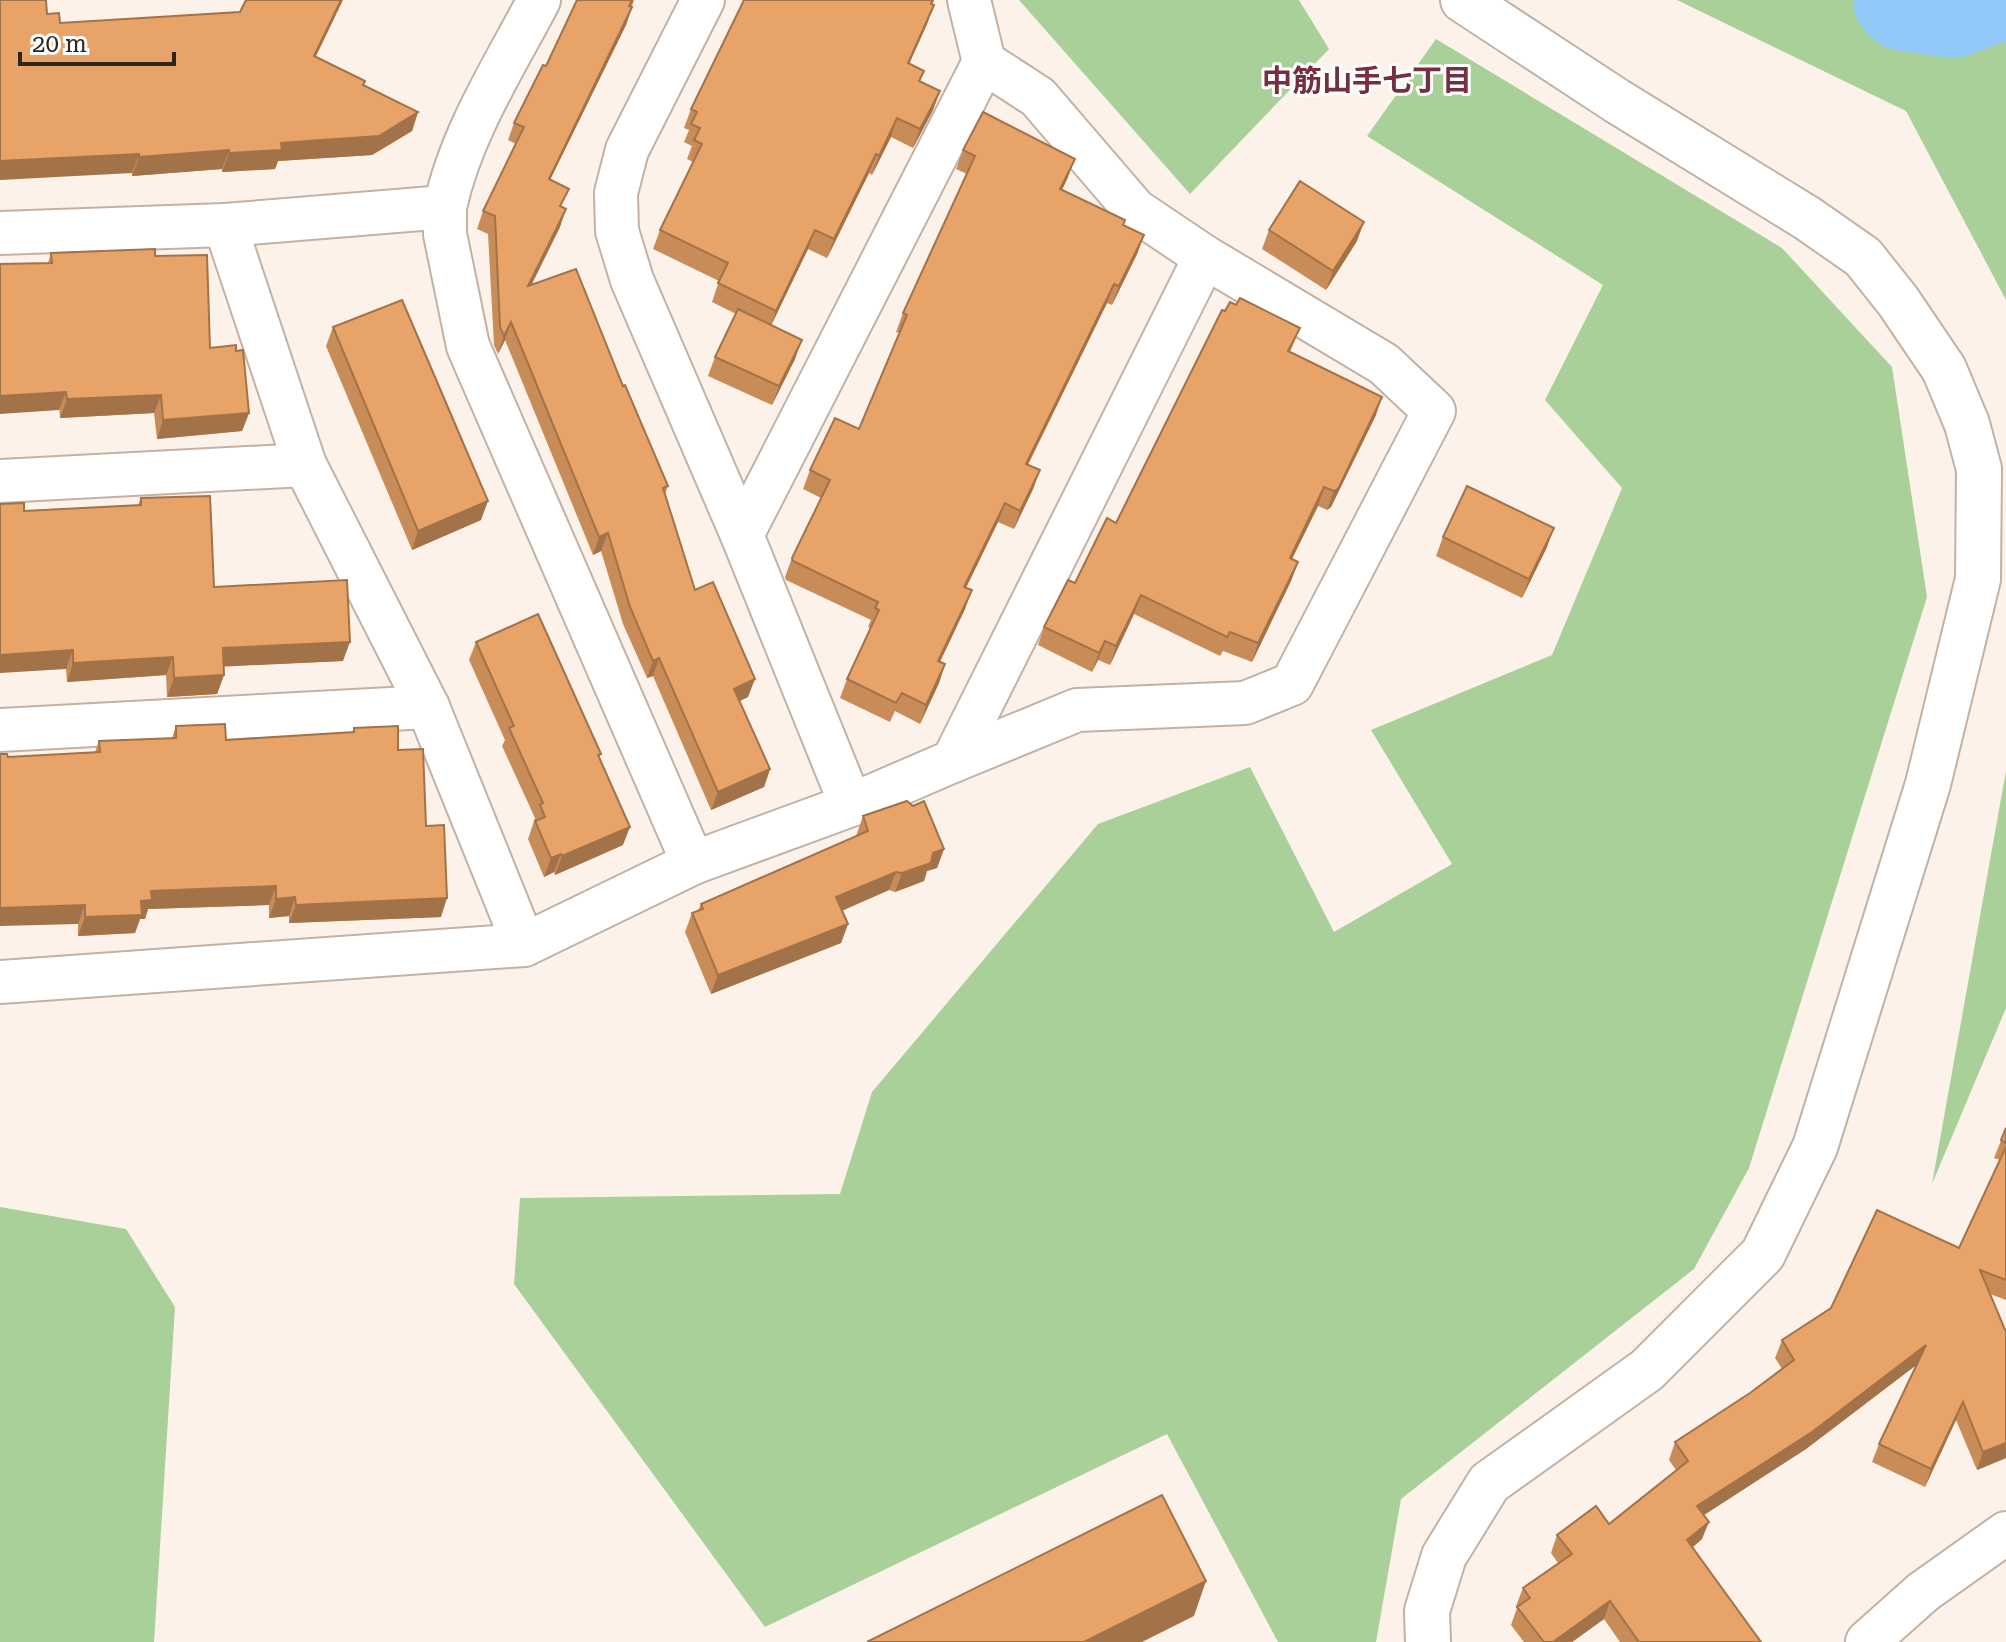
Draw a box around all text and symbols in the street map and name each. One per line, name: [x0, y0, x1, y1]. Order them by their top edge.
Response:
scale bar: [20, 16, 174, 66]
text: 20 m: [32, 30, 87, 58]
district label: 中筋山手七丁目: [1262, 63, 1472, 98]

